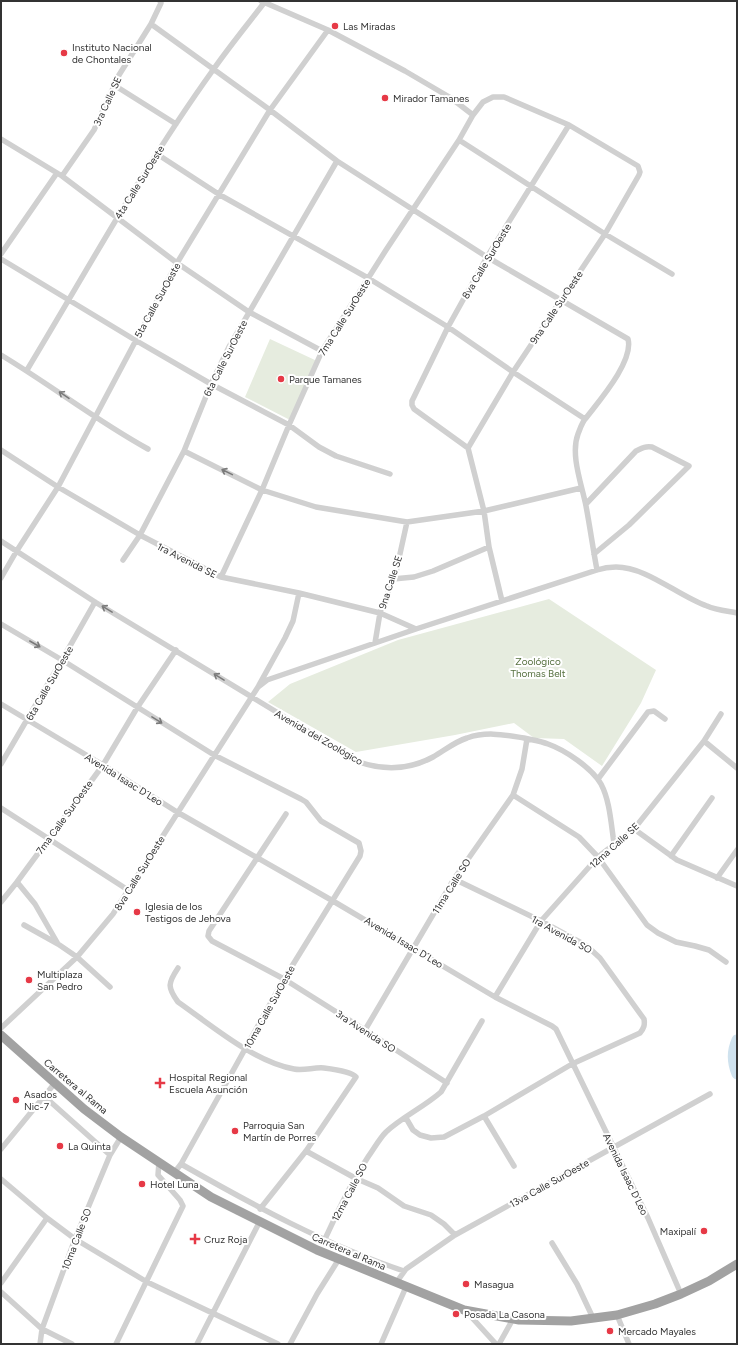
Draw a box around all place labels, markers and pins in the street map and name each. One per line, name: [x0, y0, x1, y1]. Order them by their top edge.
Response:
place label: Las Miradas: [343, 20, 396, 33]
marker: Las Miradas: [330, 21, 340, 31]
place label: Instituto Nacional de Chontales: [72, 41, 152, 66]
marker: Instituto Nacional de Chontales: [59, 48, 69, 58]
place label: Mirador Tamanes: [393, 92, 469, 105]
marker: Mirador Tamanes: [380, 93, 390, 103]
place label: Parque Tamanes: [289, 373, 362, 386]
marker: Parque Tamanes: [276, 374, 286, 384]
place label: Iglesia de los Testigos de Jehova: [145, 900, 231, 925]
marker: Iglesia de los Testigos de Jehova: [132, 907, 142, 917]
place label: Multiplaza San Pedro: [37, 968, 83, 993]
marker: Multiplaza San Pedro: [24, 975, 34, 985]
place label: Hospital Regional Escuela Asunción: [169, 1071, 248, 1096]
marker: Hospital Regional Escuela Asunción: [154, 1077, 166, 1089]
place label: Asados Nic-7: [24, 1088, 57, 1113]
marker: Asados Nic-7: [11, 1095, 21, 1105]
place label: Parroquia San Martín de Porres: [243, 1119, 317, 1144]
marker: Parroquia San Martín de Porres: [230, 1126, 240, 1136]
place label: La Quinta: [68, 1140, 111, 1153]
marker: La Quinta: [55, 1141, 65, 1151]
place label: Hotel Luna: [150, 1178, 199, 1191]
marker: Hotel Luna: [137, 1179, 147, 1189]
place label: Maxipalí: [660, 1225, 697, 1238]
marker: Maxipalí: [699, 1226, 709, 1236]
marker: Cruz Roja: [189, 1233, 201, 1245]
place label: Cruz Roja: [204, 1233, 247, 1246]
place label: Masagua: [474, 1278, 514, 1291]
marker: Masagua: [461, 1279, 471, 1289]
place label: Posada La Casona: [464, 1308, 545, 1321]
marker: Posada La Casona: [451, 1309, 461, 1319]
place label: Mercado Mayales: [618, 1325, 696, 1338]
marker: Mercado Mayales: [605, 1326, 615, 1336]

